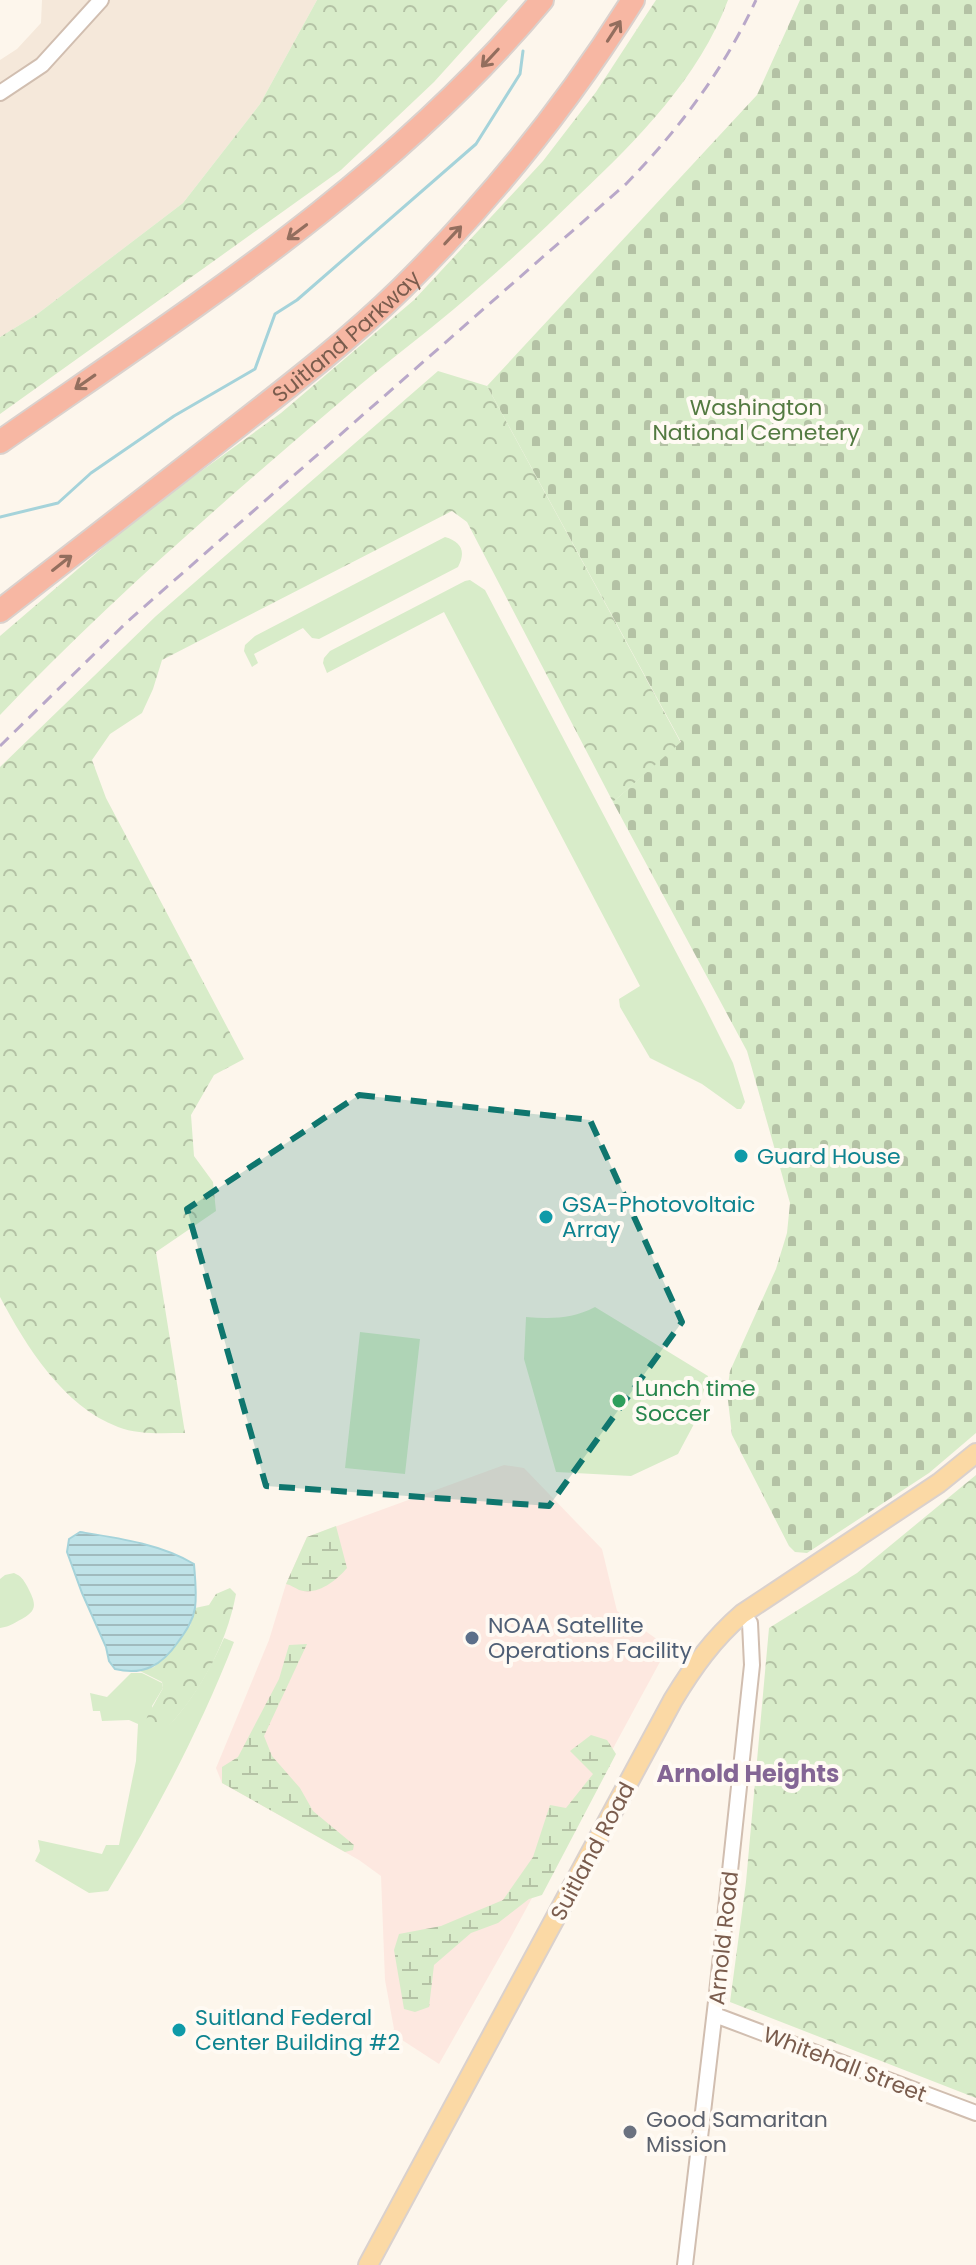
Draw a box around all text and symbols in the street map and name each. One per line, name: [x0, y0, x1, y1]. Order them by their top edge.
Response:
one-way arrow: [605, 20, 622, 42]
one-way arrow: [482, 48, 500, 68]
one-way arrow: [287, 223, 308, 240]
one-way arrow: [444, 225, 462, 245]
street label: Suitland Parkway: [265, 263, 428, 410]
one-way arrow: [75, 374, 97, 390]
park label: Washington National Cemetery: [652, 392, 860, 448]
one-way arrow: [50, 555, 72, 572]
place label: Guard House: [757, 1141, 901, 1172]
marker: Guard House: [732, 1147, 750, 1165]
place label: GSA-Photovoltaic Array: [562, 1189, 755, 1245]
marker: GSA-Photovoltaic Array: [537, 1208, 555, 1226]
place label: Lunch time Soccer: [635, 1373, 756, 1429]
marker: Lunch time Soccer: [610, 1392, 628, 1410]
place label: NOAA Satellite Operations Facility: [488, 1610, 692, 1666]
marker: NOAA Satellite Operations Facility: [463, 1629, 481, 1647]
district label: Arnold Heights: [657, 1757, 839, 1790]
street label: Suitland Road: [543, 1777, 642, 1926]
street label: Arnold Road: [701, 1870, 746, 2007]
place label: Suitland Federal Center Building #2: [195, 2002, 400, 2058]
street label: Whitehall Street: [759, 2019, 931, 2110]
marker: Suitland Federal Center Building #2: [170, 2021, 188, 2039]
place label: Good Samaritan Mission: [646, 2104, 828, 2160]
marker: Good Samaritan Mission: [621, 2123, 639, 2141]

